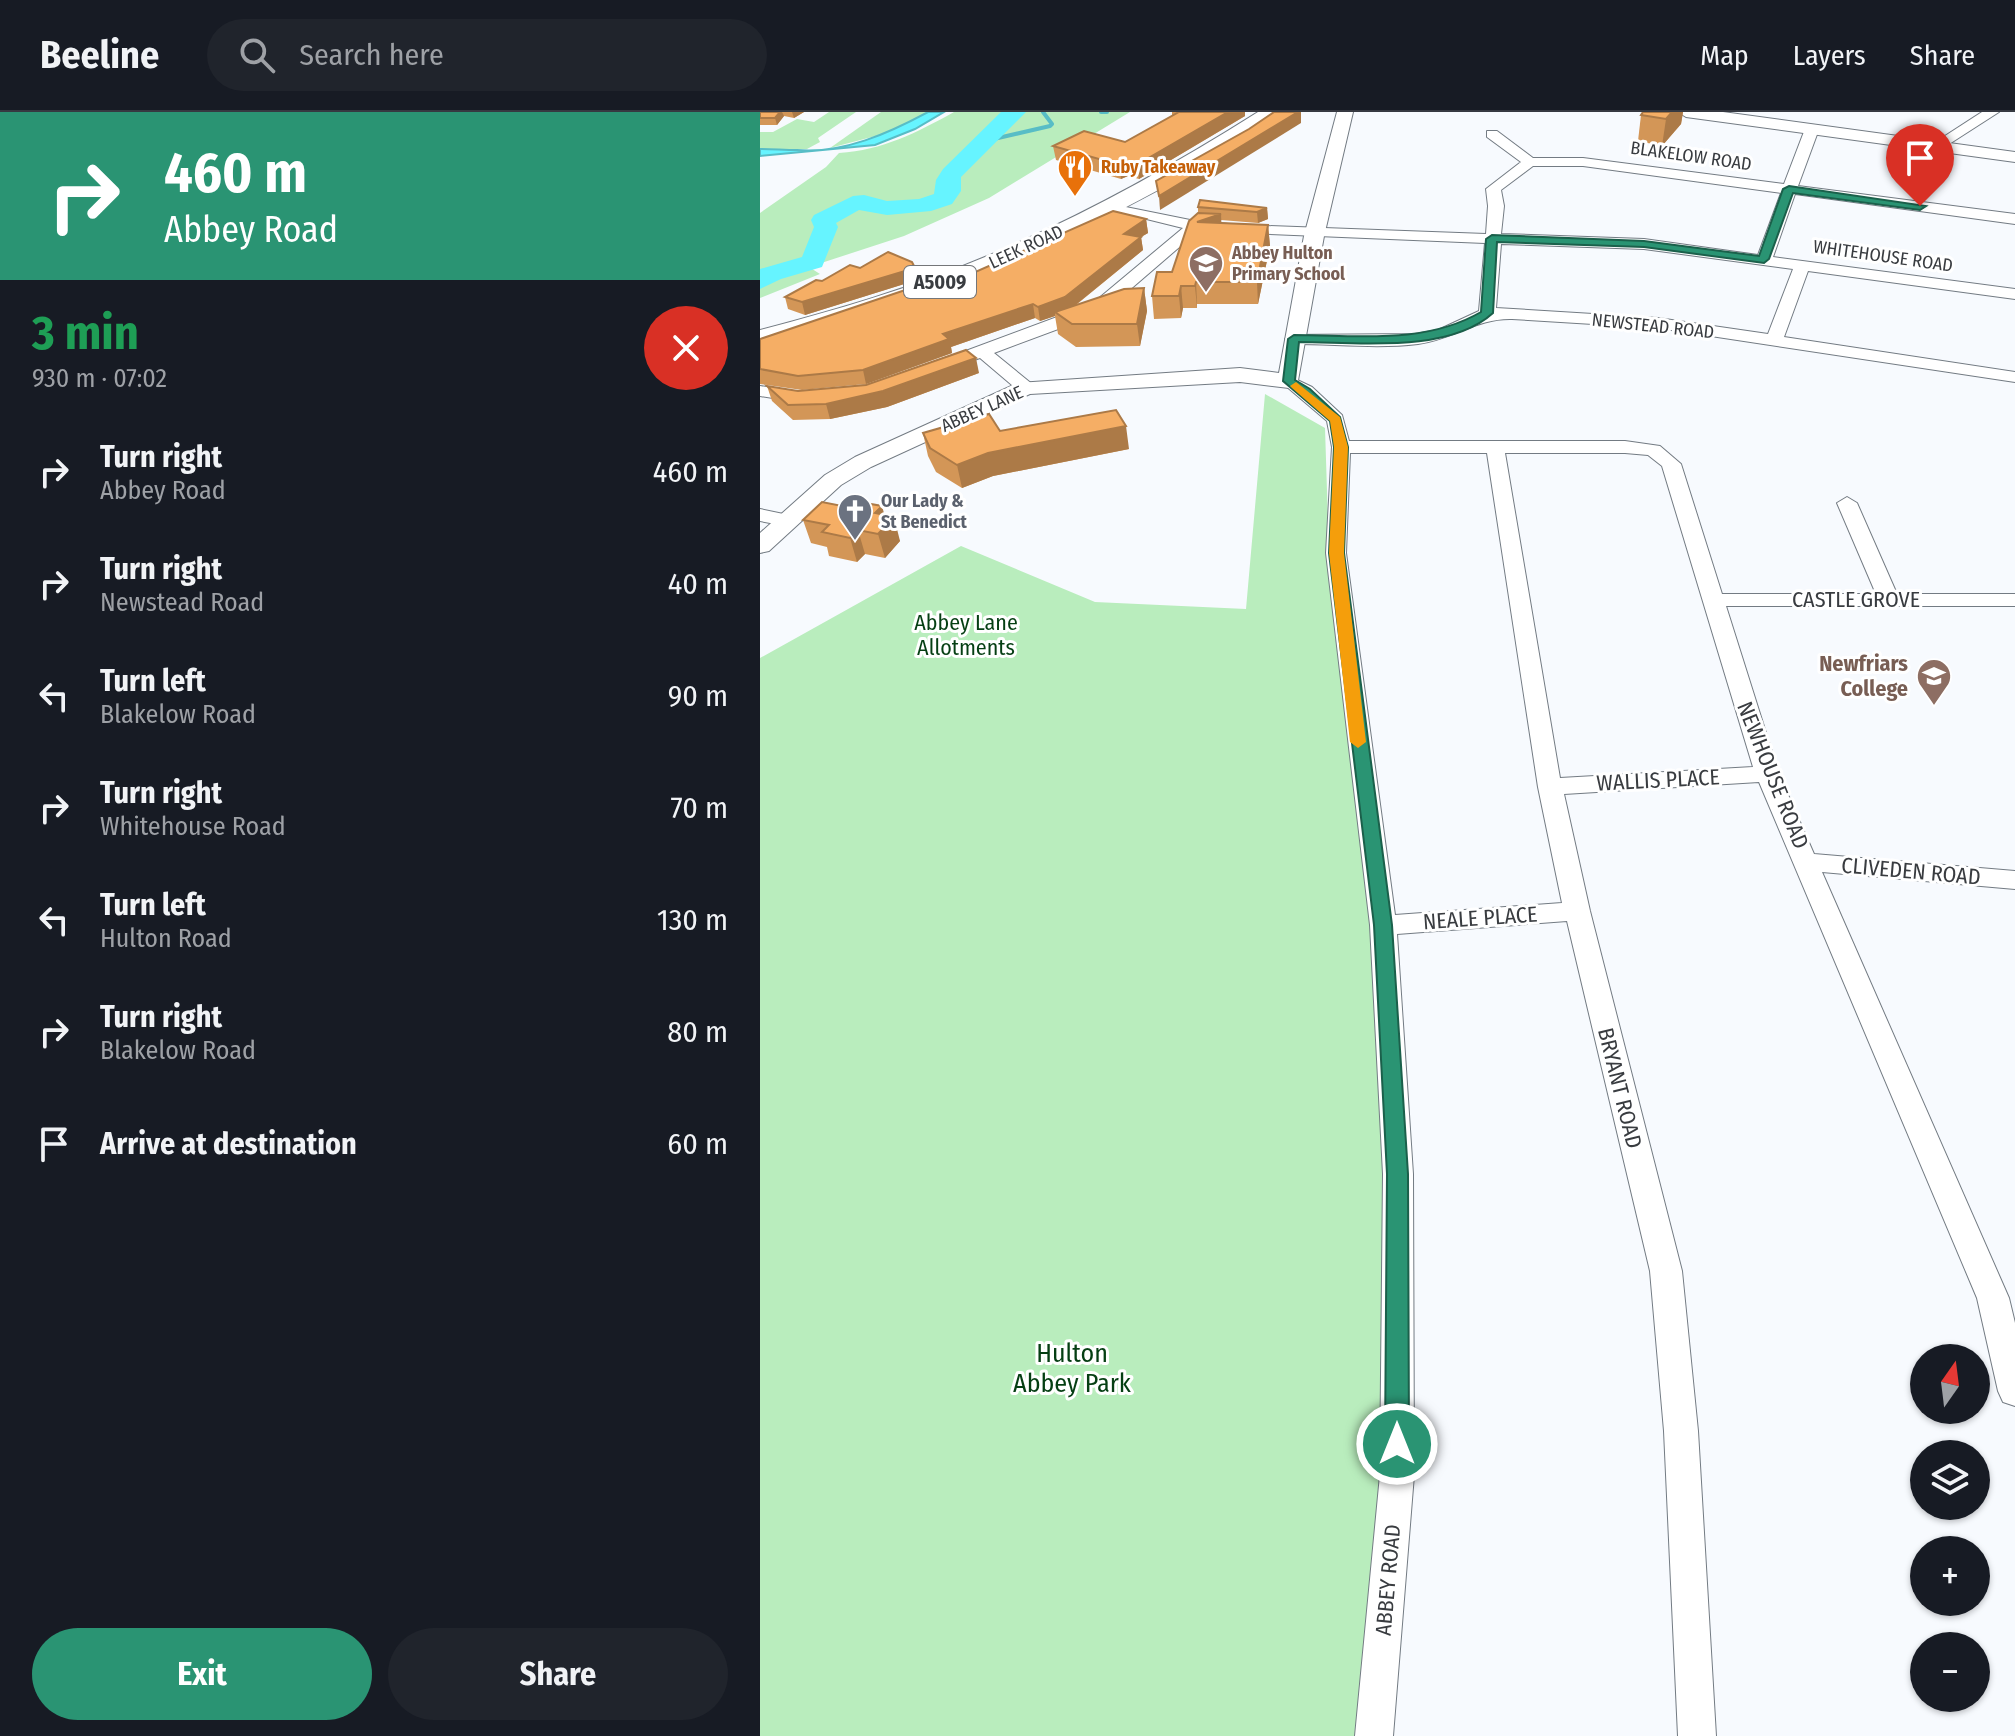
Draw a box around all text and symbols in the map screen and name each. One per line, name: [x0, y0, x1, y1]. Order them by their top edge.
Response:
search box: [207, 19, 767, 91]
text: Beeline: [40, 32, 159, 78]
icon: search: [235, 33, 279, 77]
text: Search here: [299, 37, 444, 73]
text: Map: [1700, 39, 1749, 72]
text: Layers: [1793, 39, 1866, 72]
text: Share: [1910, 39, 1975, 72]
pin: [1886, 124, 1954, 206]
icon: arrive: [1898, 136, 1942, 180]
street label: BLAKELOW ROAD: [1629, 137, 1753, 175]
text: 460 m: [164, 140, 307, 207]
icon: right: [32, 144, 136, 248]
restaurant icon: Ruby Takeaway: [1056, 148, 1094, 198]
place label: Ruby Takeaway: [1101, 156, 1216, 178]
text: Abbey Road: [164, 208, 338, 252]
street label: LEEK ROAD: [985, 220, 1067, 274]
street label: WHITEHOUSE ROAD: [1812, 235, 1954, 277]
place label: Abbey Hulton Primary School: [1231, 242, 1345, 285]
school or university icon: Abbey Hulton Primary School: [1187, 244, 1225, 294]
road number: A5009: [904, 266, 976, 298]
text: 3 min: [32, 304, 139, 362]
button: close: [644, 306, 728, 390]
street label: NEWSTEAD ROAD: [1591, 309, 1715, 343]
text: 930 m · 07:02: [32, 363, 167, 394]
street label: ABBEY LANE: [938, 381, 1026, 437]
text: Turn right: [100, 439, 222, 475]
icon: right: [32, 450, 76, 494]
text: 460 m: [653, 454, 728, 490]
text: Abbey Road: [100, 475, 226, 506]
place label: Our Lady & St Benedict: [881, 490, 967, 533]
church icon: Our Lady & St Benedict: [836, 492, 874, 542]
text: Turn right: [100, 551, 222, 587]
icon: right: [32, 562, 76, 606]
text: 40 m: [668, 566, 728, 602]
street label: CASTLE GROVE: [1792, 586, 1920, 613]
text: Newstead Road: [100, 587, 264, 618]
park label: Abbey Lane Allotments: [914, 609, 1018, 661]
place label: Newfriars College: [1819, 650, 1908, 702]
school or university icon: Newfriars College: [1915, 657, 1953, 707]
text: Turn left: [100, 663, 206, 699]
icon: left: [32, 674, 76, 718]
text: 90 m: [668, 678, 728, 714]
street label: NEWHOUSE ROAD: [1731, 698, 1815, 852]
text: Blakelow Road: [100, 699, 256, 730]
street label: WALLIS PLACE: [1596, 763, 1720, 797]
text: Turn right: [100, 775, 222, 811]
icon: right: [32, 786, 76, 830]
text: 70 m: [670, 790, 728, 826]
text: Whitehouse Road: [100, 811, 286, 842]
street label: CLIVEDEN ROAD: [1840, 851, 1982, 891]
text: Turn left: [100, 887, 206, 923]
icon: left: [32, 898, 76, 942]
street label: NEALE PLACE: [1422, 901, 1538, 935]
text: 130 m: [657, 902, 728, 938]
text: Hulton Road: [100, 923, 232, 954]
text: Turn right: [100, 999, 222, 1035]
icon: right: [32, 1010, 76, 1054]
text: 80 m: [667, 1014, 728, 1050]
street label: BRYANT ROAD: [1592, 1025, 1648, 1151]
text: Blakelow Road: [100, 1035, 256, 1066]
icon: arrive: [32, 1122, 76, 1166]
text: Arrive at destination: [100, 1126, 357, 1162]
text: 60 m: [667, 1126, 728, 1162]
park label: Hulton Abbey Park: [1013, 1338, 1132, 1399]
north arrow: [1910, 1344, 1990, 1424]
map controls: [1910, 1344, 1990, 1712]
position arrow: [1355, 1402, 1439, 1486]
button: layers: [1910, 1440, 1990, 1520]
street label: ABBEY ROAD: [1370, 1523, 1406, 1637]
button: +: [1910, 1536, 1990, 1616]
button: Exit: [32, 1628, 372, 1720]
button: Share: [388, 1628, 728, 1720]
button: −: [1910, 1632, 1990, 1712]

